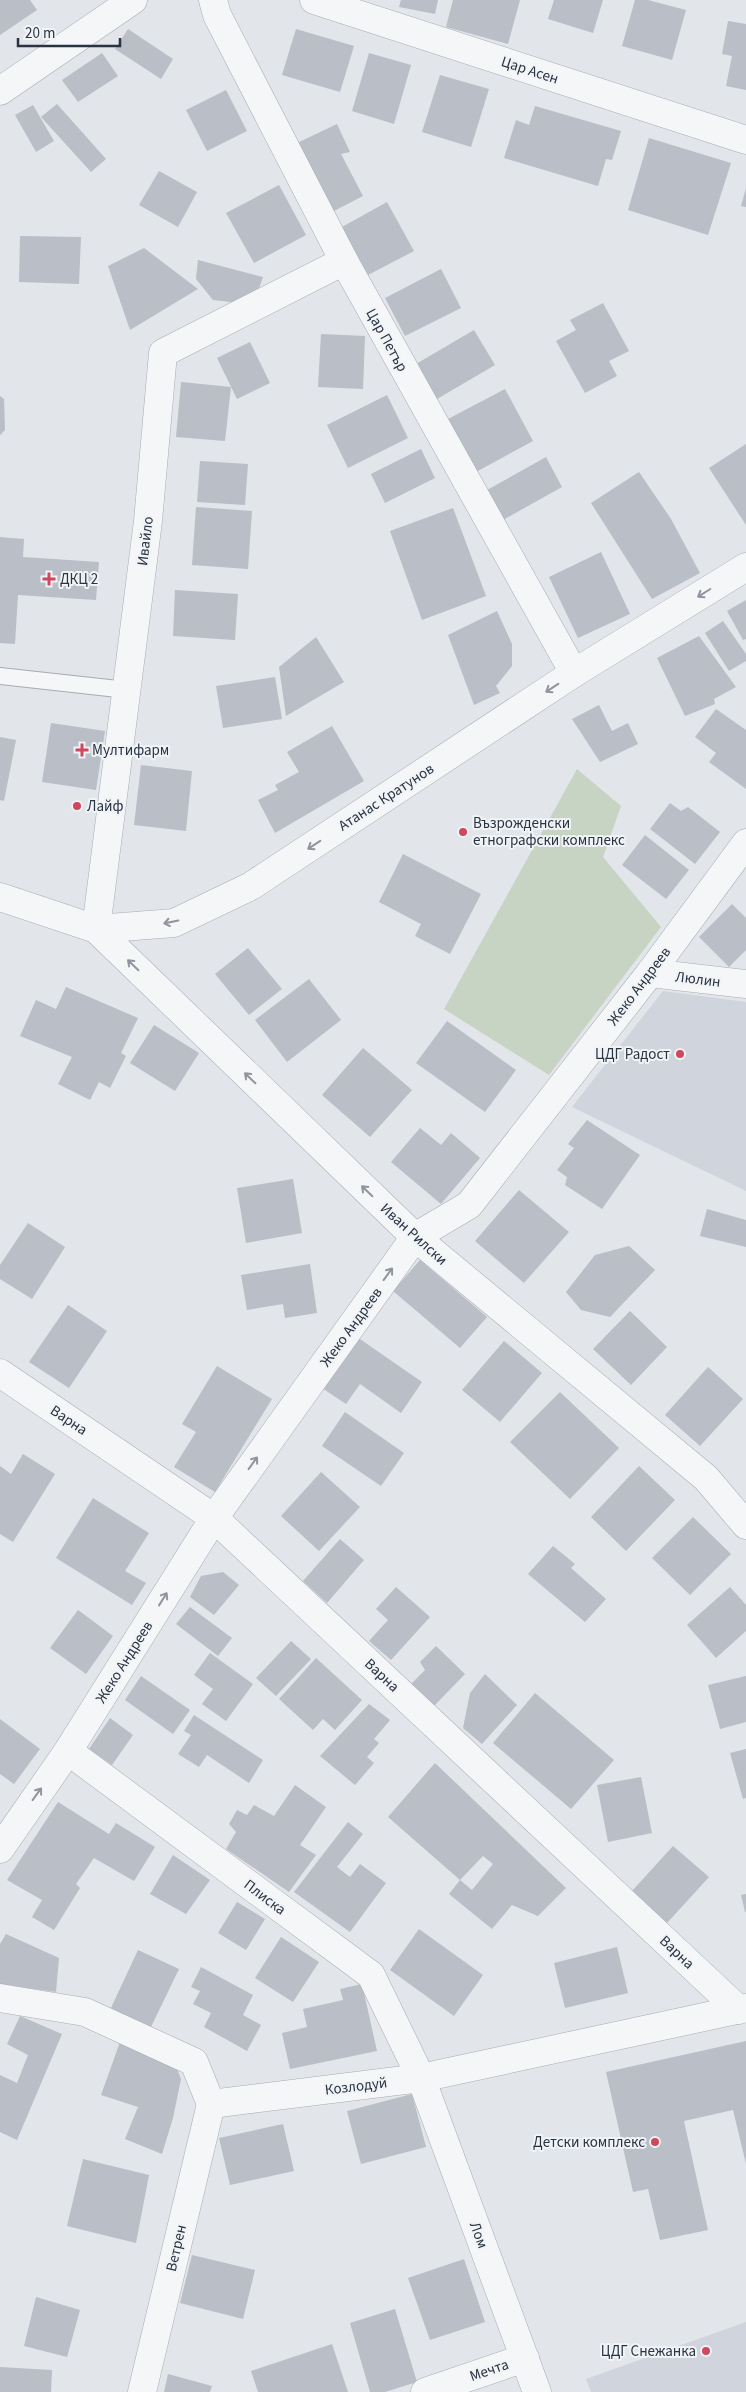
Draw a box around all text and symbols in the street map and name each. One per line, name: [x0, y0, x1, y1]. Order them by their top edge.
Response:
scale bar: [18, 15, 120, 47]
text: 20 m: [25, 23, 55, 44]
street label: Цар Асен: [498, 51, 561, 90]
street label: Цар Петър: [361, 305, 413, 376]
street label: Ивайло: [132, 515, 159, 567]
place label: ДКЦ 2: [60, 569, 98, 590]
marker: ДКЦ 2: [42, 572, 56, 586]
one-way arrow: [698, 588, 712, 598]
one-way arrow: [545, 683, 559, 693]
place label: Мултифарм: [92, 740, 169, 761]
marker: Мултифарм: [76, 744, 88, 756]
street label: Атанас Кратунов: [334, 758, 439, 836]
place label: Лайф: [87, 796, 124, 817]
marker: Лайф: [71, 800, 83, 812]
place label: Възрожденски етнографски комплекс: [473, 813, 625, 851]
marker: Възрожденски етнографски комплекс: [457, 826, 469, 838]
one-way arrow: [307, 840, 321, 850]
one-way arrow: [164, 917, 180, 927]
street label: Жеко Андреев: [603, 942, 676, 1030]
one-way arrow: [127, 959, 140, 971]
street label: Люлин: [674, 966, 722, 993]
place label: ЦДГ Радост: [595, 1044, 670, 1065]
marker: ЦДГ Радост: [674, 1048, 686, 1060]
one-way arrow: [244, 1072, 257, 1084]
one-way arrow: [361, 1185, 373, 1197]
street label: Иван Рилски: [375, 1198, 452, 1270]
one-way arrow: [383, 1267, 393, 1281]
street label: Жеко Андреев: [315, 1283, 388, 1371]
street label: Варна: [46, 1400, 91, 1440]
one-way arrow: [248, 1457, 258, 1471]
one-way arrow: [159, 1592, 169, 1606]
street label: Жеко Андреев: [91, 1617, 158, 1708]
street label: Варна: [360, 1654, 404, 1697]
one-way arrow: [32, 1787, 42, 1801]
street label: Плиска: [239, 1875, 290, 1920]
street label: Варна: [655, 1931, 699, 1974]
street label: Козлодуй: [324, 2072, 389, 2101]
place label: Детски комплекс: [533, 2132, 645, 2153]
marker: Детски комплекс: [649, 2136, 661, 2148]
street label: Лом: [464, 2219, 493, 2251]
street label: Ветрен: [161, 2223, 192, 2273]
place label: ЦДГ Снежанка: [601, 2341, 696, 2362]
marker: ЦДГ Снежанка: [700, 2345, 712, 2357]
street label: Мечта: [467, 2354, 512, 2387]

